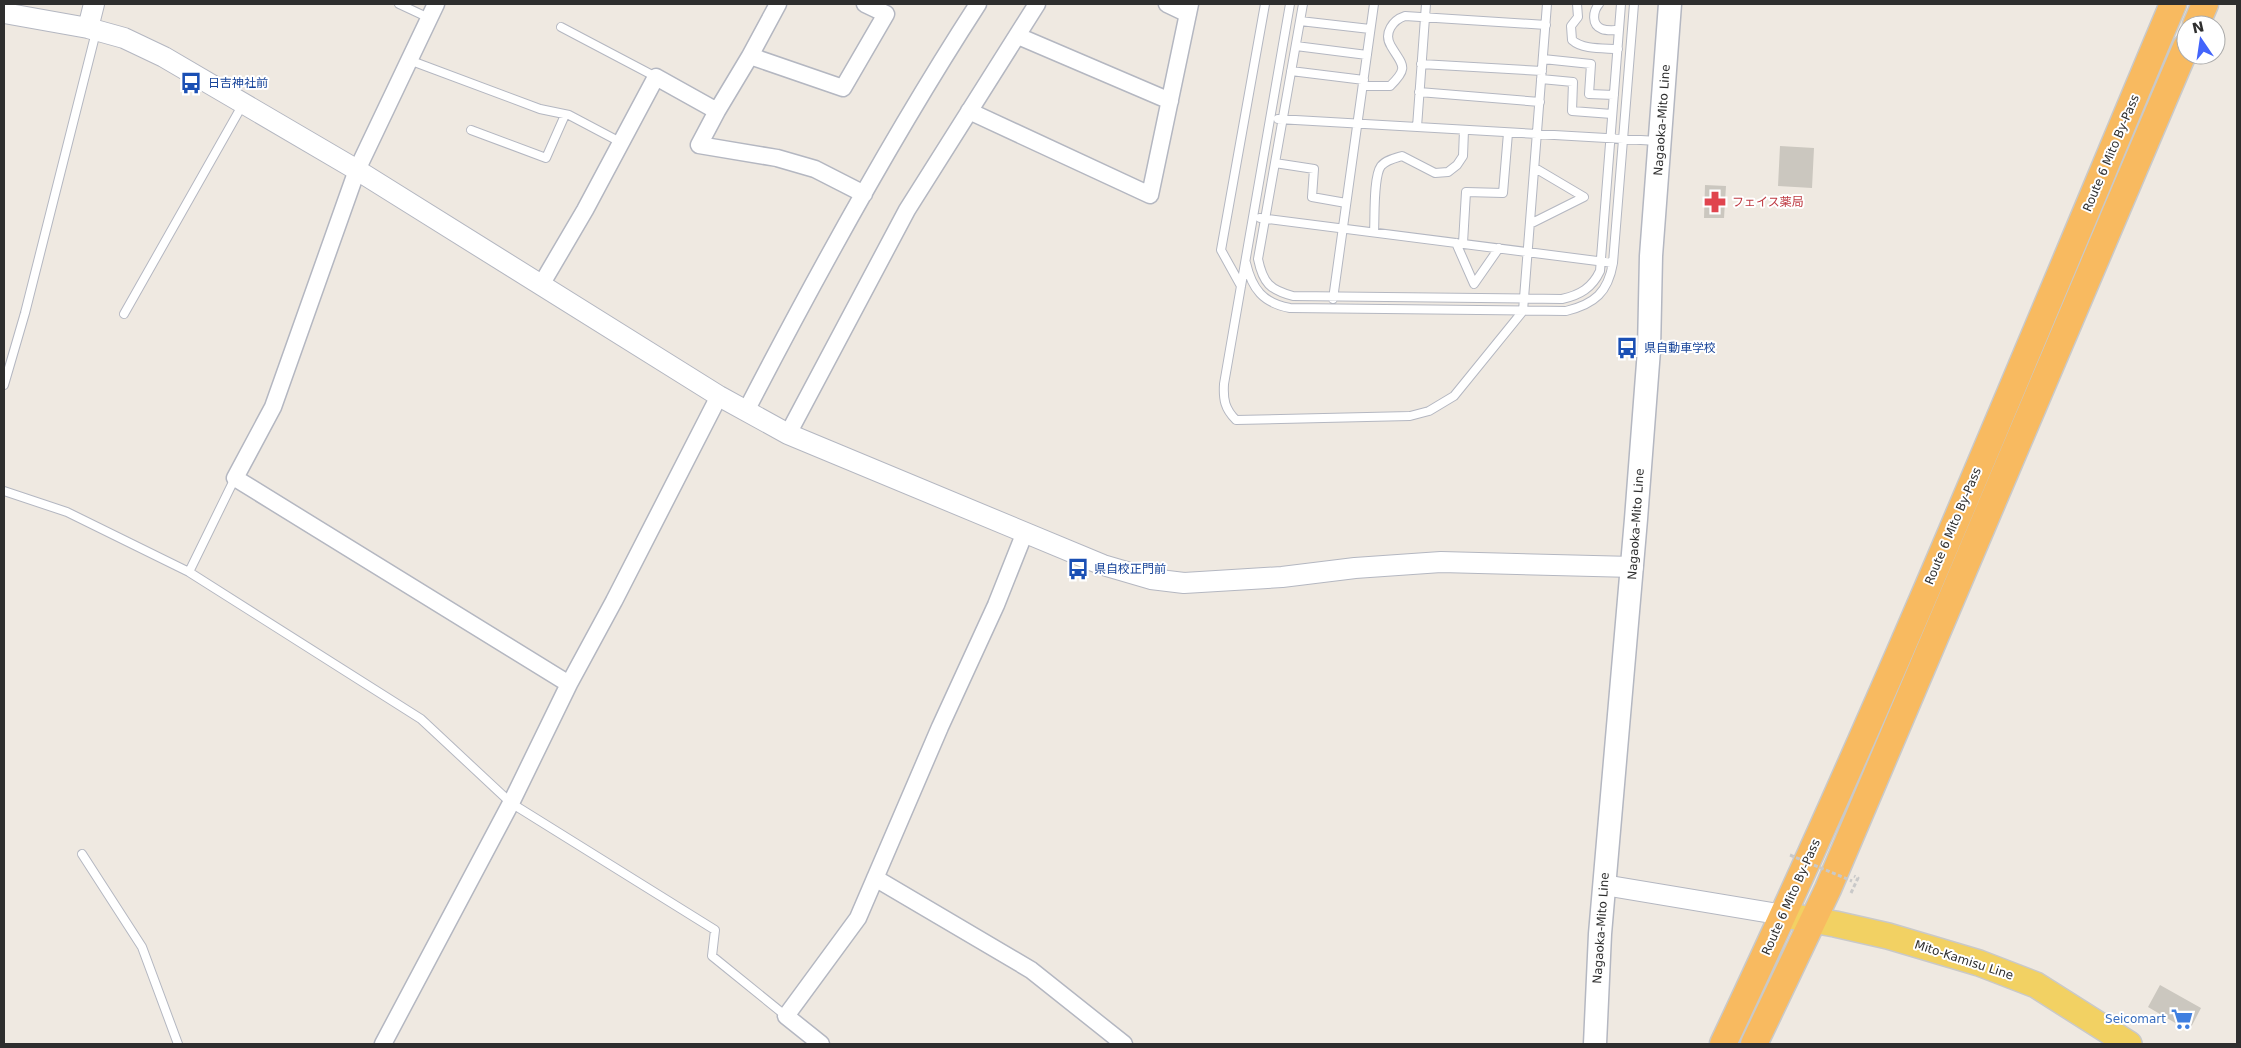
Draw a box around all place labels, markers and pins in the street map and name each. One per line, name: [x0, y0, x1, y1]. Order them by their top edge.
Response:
bus stop icon: 日吉神社前: [178, 70, 204, 96]
place label: 日吉神社前: [208, 76, 268, 90]
pharmacy icon: フェイス薬局: [1702, 189, 1728, 215]
place label: フェイス薬局: [1732, 195, 1804, 209]
bus stop icon: 県自動車学校: [1614, 335, 1640, 361]
place label: 県自動車学校: [1644, 341, 1716, 355]
bus stop icon: 県自校正門前: [1065, 556, 1091, 582]
place label: 県自校正門前: [1094, 562, 1166, 576]
supermarket icon: Seicomart: [2169, 1006, 2195, 1032]
place label: Seicomart: [2105, 1012, 2166, 1026]

